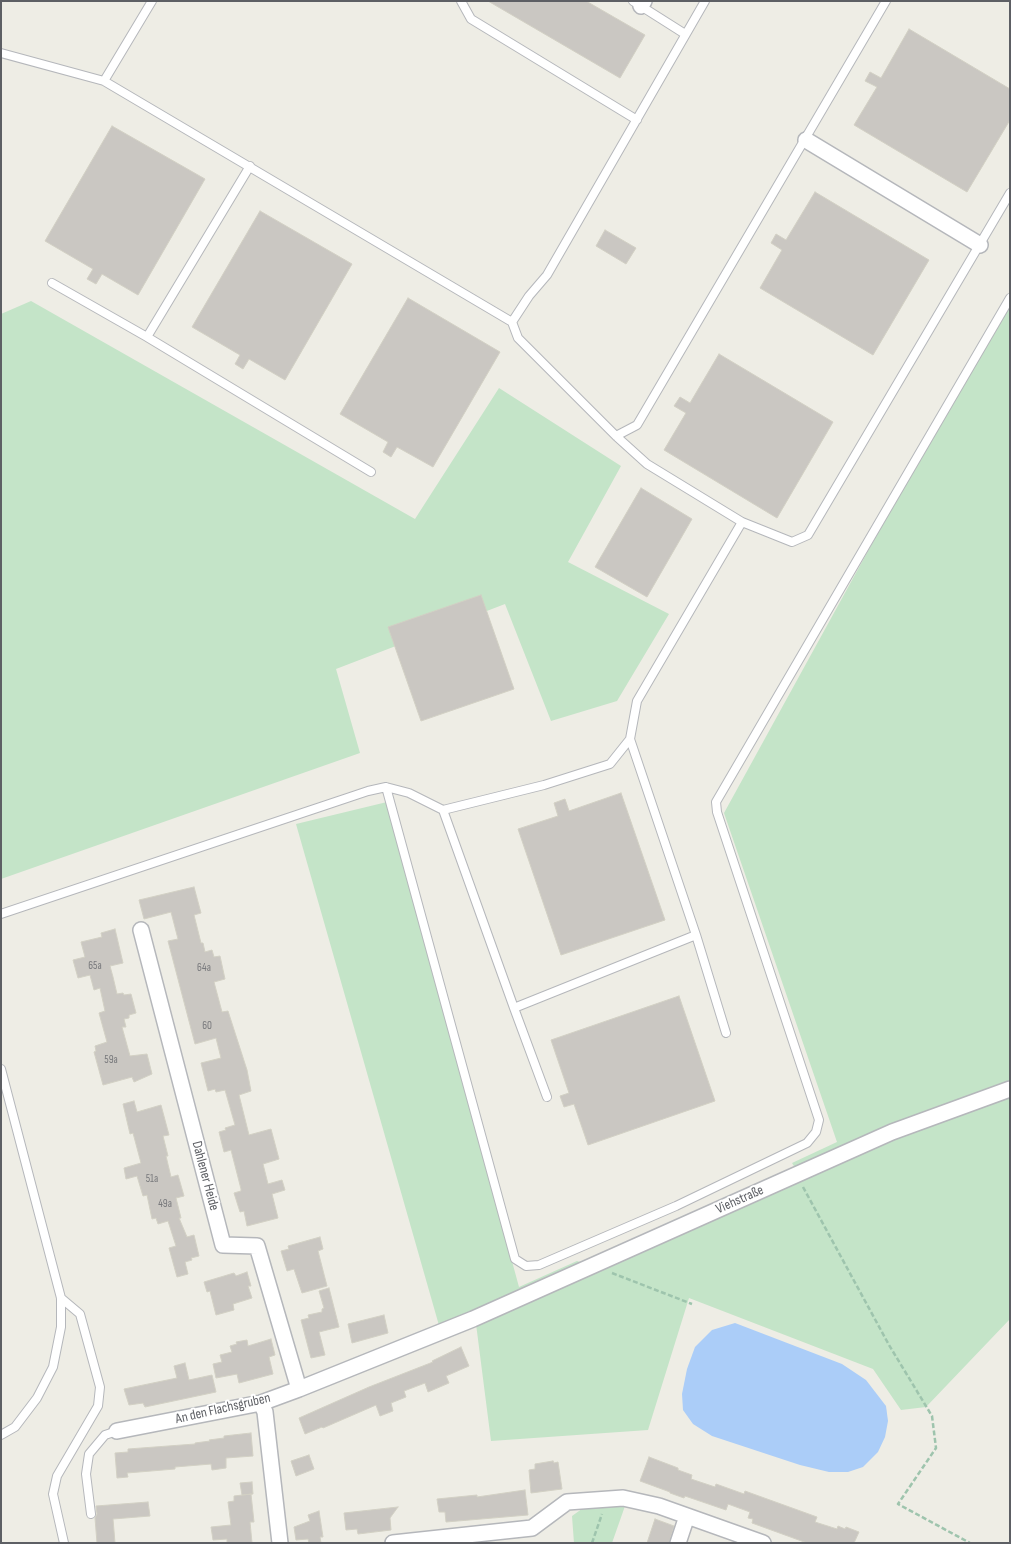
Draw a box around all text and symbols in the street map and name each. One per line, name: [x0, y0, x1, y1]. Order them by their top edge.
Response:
house number: 65a: [88, 959, 102, 973]
house number: 64a: [197, 961, 211, 975]
house number: 60: [202, 1019, 212, 1033]
house number: 59a: [104, 1053, 118, 1067]
street label: Dahlener Heide: [188, 1139, 222, 1213]
house number: 51a: [146, 1172, 158, 1186]
street label: Viehstraße: [714, 1182, 766, 1218]
house number: 49a: [158, 1197, 172, 1211]
street label: An den Flachsgruben: [174, 1390, 272, 1428]

